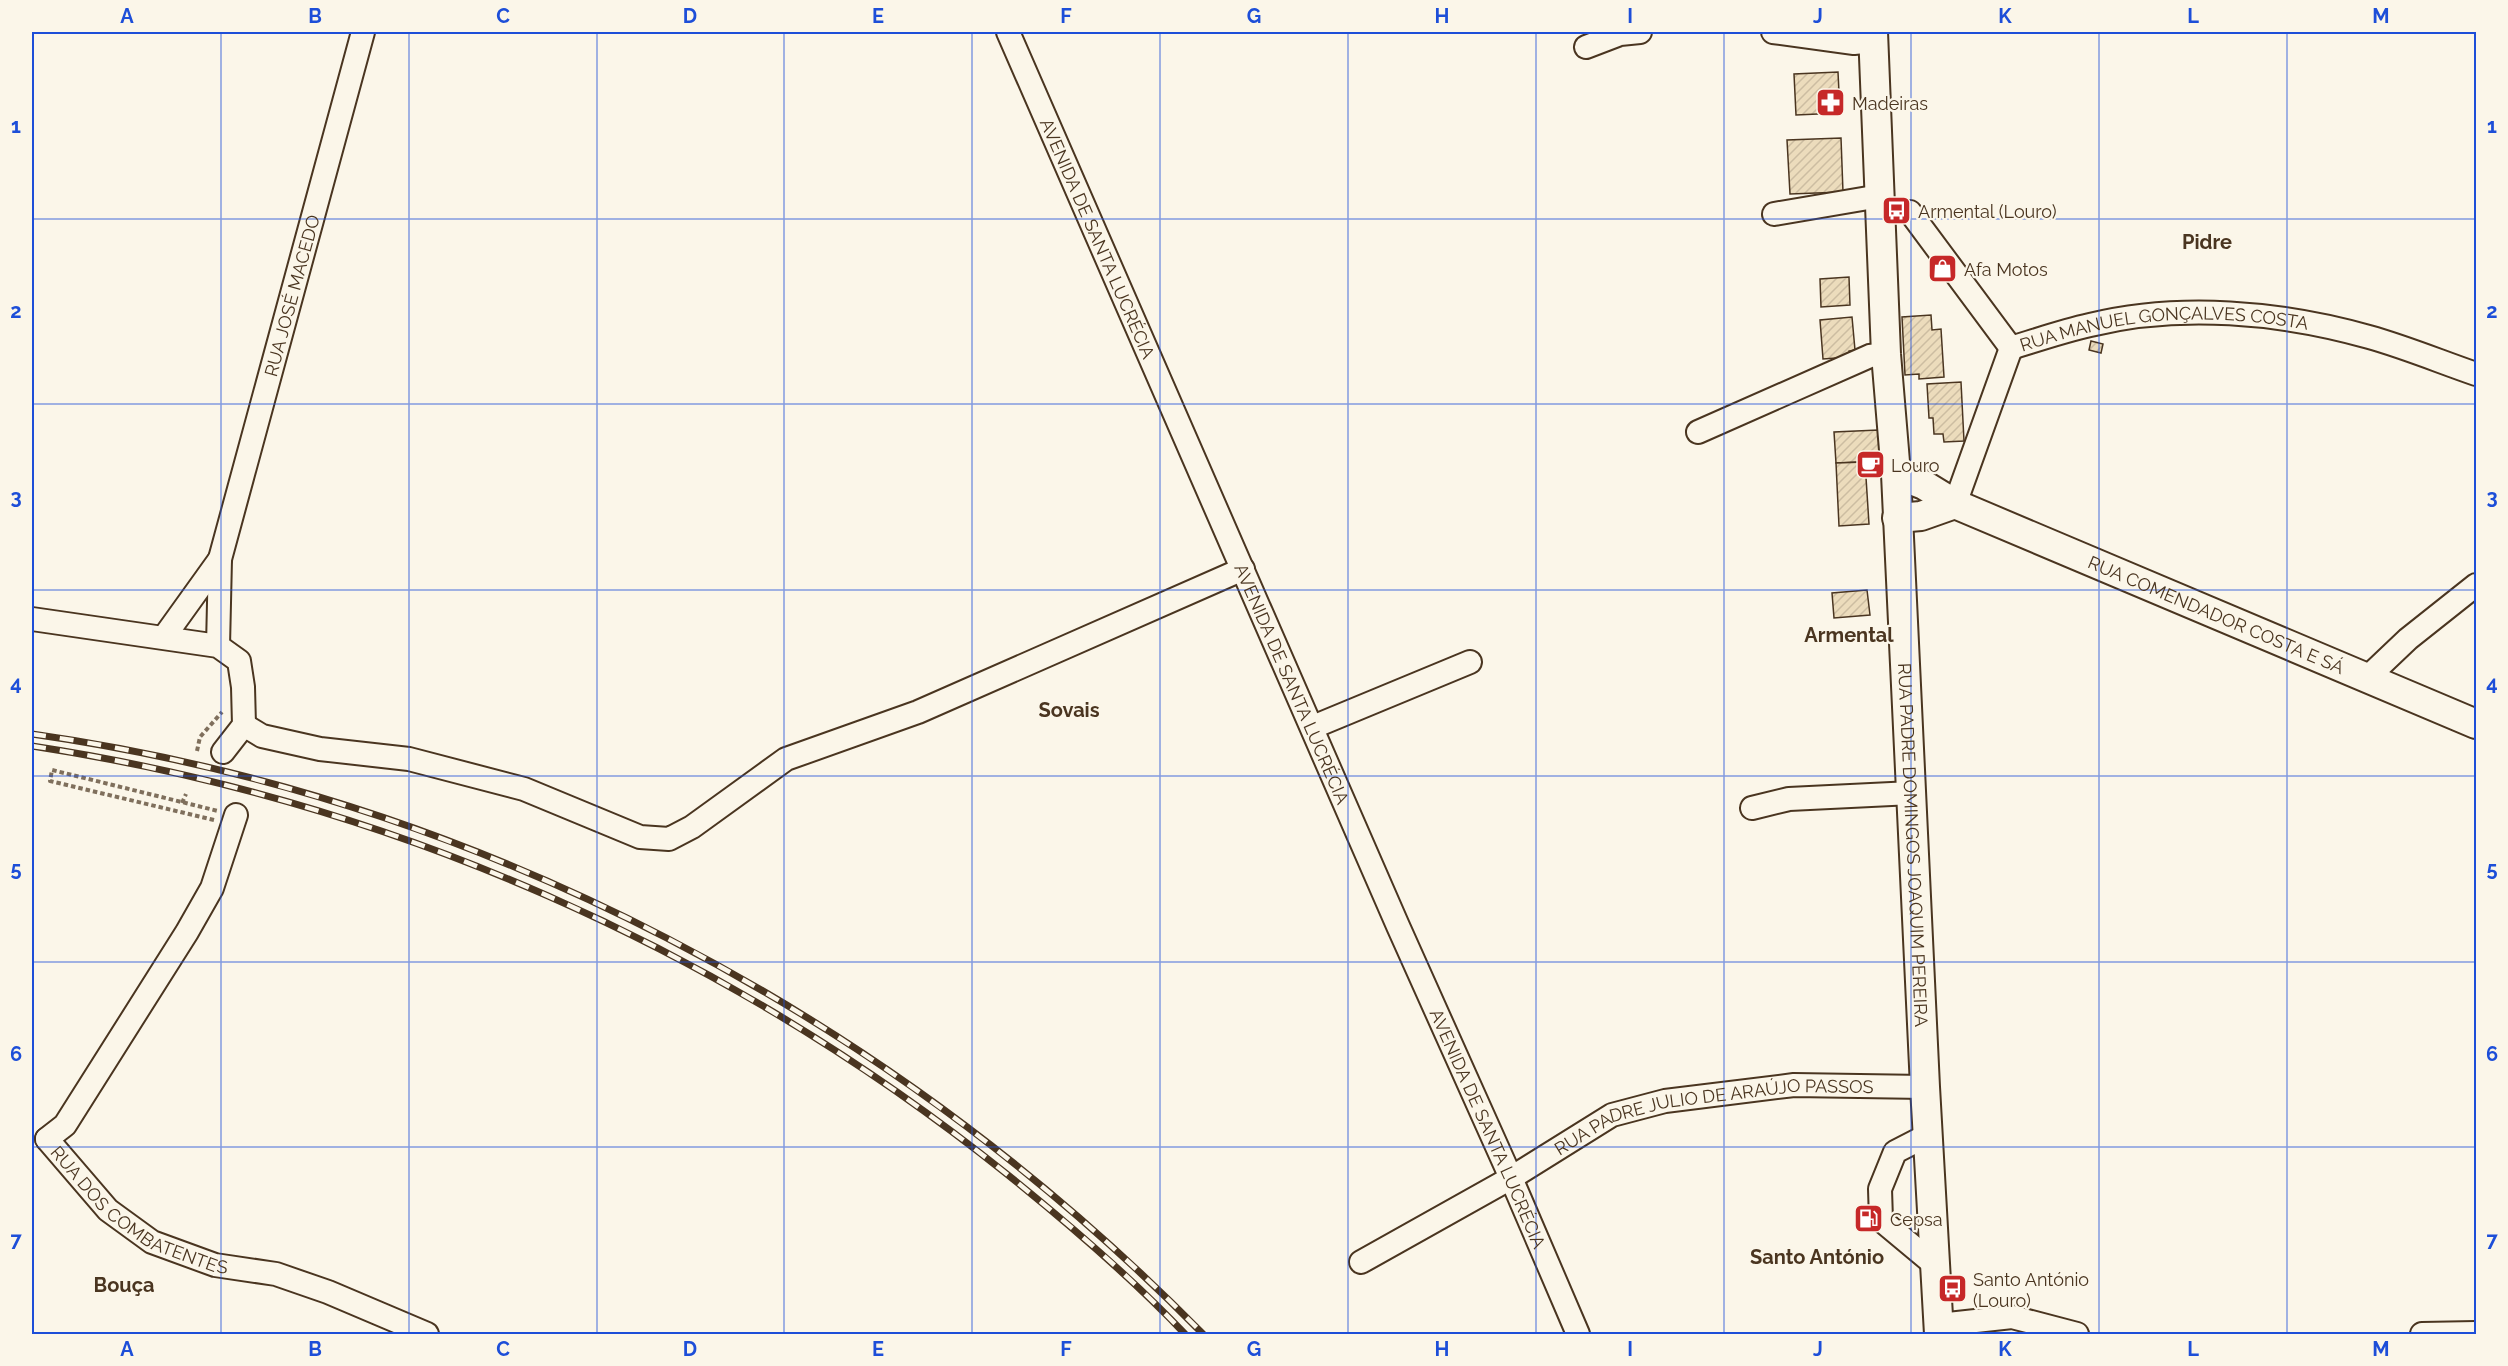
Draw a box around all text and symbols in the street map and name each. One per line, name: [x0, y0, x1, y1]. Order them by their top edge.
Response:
text: A: [120, 4, 134, 28]
text: B: [308, 4, 322, 28]
text: C: [496, 4, 510, 28]
text: D: [683, 4, 697, 28]
text: E: [872, 4, 884, 28]
text: F: [1060, 4, 1072, 28]
text: G: [1247, 4, 1261, 28]
text: H: [1435, 4, 1449, 28]
text: I: [1627, 4, 1633, 28]
text: J: [1813, 4, 1823, 28]
text: K: [1998, 4, 2012, 28]
text: L: [2187, 4, 2199, 28]
text: M: [2372, 4, 2390, 28]
pharmacy icon: Madeiras: [1815, 87, 1847, 119]
place label: Madeiras: [1852, 93, 1928, 114]
text: 1: [11, 114, 21, 138]
text: 1: [2487, 114, 2497, 138]
street label: AVENIDA DE SANTA LUCRÉCIA: [1036, 115, 1160, 362]
bus stop icon: Armental (Louro): [1881, 195, 1913, 227]
place label: Armental (Louro): [1918, 201, 2057, 222]
street label: RUA JOSÉ MACEDO: [260, 212, 323, 379]
district label: Pidre: [2182, 230, 2232, 254]
shop icon: Afa Motos: [1927, 253, 1959, 285]
place label: Afa Motos: [1964, 259, 2048, 280]
text: 2: [10, 299, 22, 323]
text: 2: [2486, 299, 2498, 323]
street label: RUA MANUEL GONÇALVES COSTA: [2017, 302, 2310, 355]
cafe icon: Louro: [1854, 449, 1886, 481]
place label: Louro: [1891, 455, 1940, 476]
text: 3: [10, 485, 22, 509]
text: 3: [2486, 485, 2498, 509]
street label: RUA COMENDADOR COSTA E SÁ: [2085, 551, 2348, 678]
street label: AVENIDA DE SANTA LUCRÉCIA: [1231, 560, 1354, 807]
district label: Armental: [1804, 623, 1894, 647]
street label: RUA PADRE DOMINGOS JOAQUIM PEREIRA: [1894, 662, 1933, 1027]
text: 4: [10, 671, 22, 695]
text: 4: [2486, 671, 2498, 695]
district label: Sovais: [1038, 698, 1100, 722]
text: 5: [10, 857, 22, 881]
text: 5: [2486, 857, 2498, 881]
street label: AVENIDA DE SANTA LUCRÉCIA: [1426, 1005, 1550, 1251]
text: 6: [10, 1042, 22, 1066]
text: 6: [2486, 1042, 2498, 1066]
street label: RUA PADRE JULIO DE ARAÚJO PASSOS: [1550, 1074, 1874, 1159]
street label: RUA DOS COMBATENTES: [47, 1141, 229, 1277]
fuel station icon: Cepsa: [1853, 1203, 1885, 1235]
place label: Cepsa: [1890, 1209, 1943, 1230]
text: 7: [10, 1228, 22, 1252]
text: 7: [2486, 1228, 2498, 1252]
district label: Santo António: [1750, 1245, 1884, 1269]
place label: Santo António (Louro): [1973, 1269, 2089, 1311]
district label: Bouça: [94, 1273, 154, 1297]
bus stop icon: Santo António (Louro): [1936, 1273, 1968, 1305]
text: A: [120, 1337, 134, 1361]
text: B: [308, 1337, 322, 1361]
text: C: [496, 1337, 510, 1361]
text: D: [683, 1337, 697, 1361]
text: E: [872, 1337, 884, 1361]
text: F: [1060, 1337, 1072, 1361]
text: G: [1247, 1337, 1261, 1361]
text: H: [1435, 1337, 1449, 1361]
text: I: [1627, 1337, 1633, 1361]
text: J: [1813, 1337, 1823, 1361]
text: K: [1998, 1337, 2012, 1361]
text: L: [2187, 1337, 2199, 1361]
text: M: [2372, 1337, 2390, 1361]

